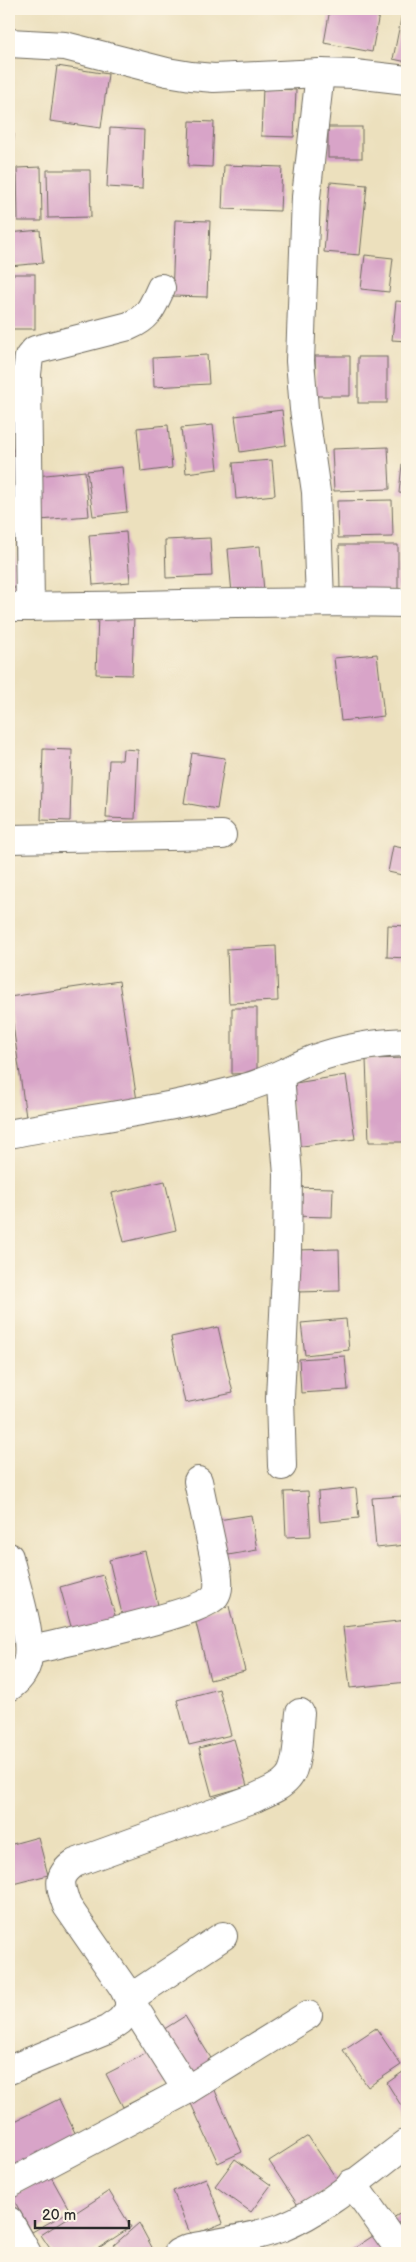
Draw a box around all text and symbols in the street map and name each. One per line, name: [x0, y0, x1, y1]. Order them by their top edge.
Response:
scale bar: [35, 2197, 129, 2229]
text: 20 m: [42, 2206, 76, 2225]

